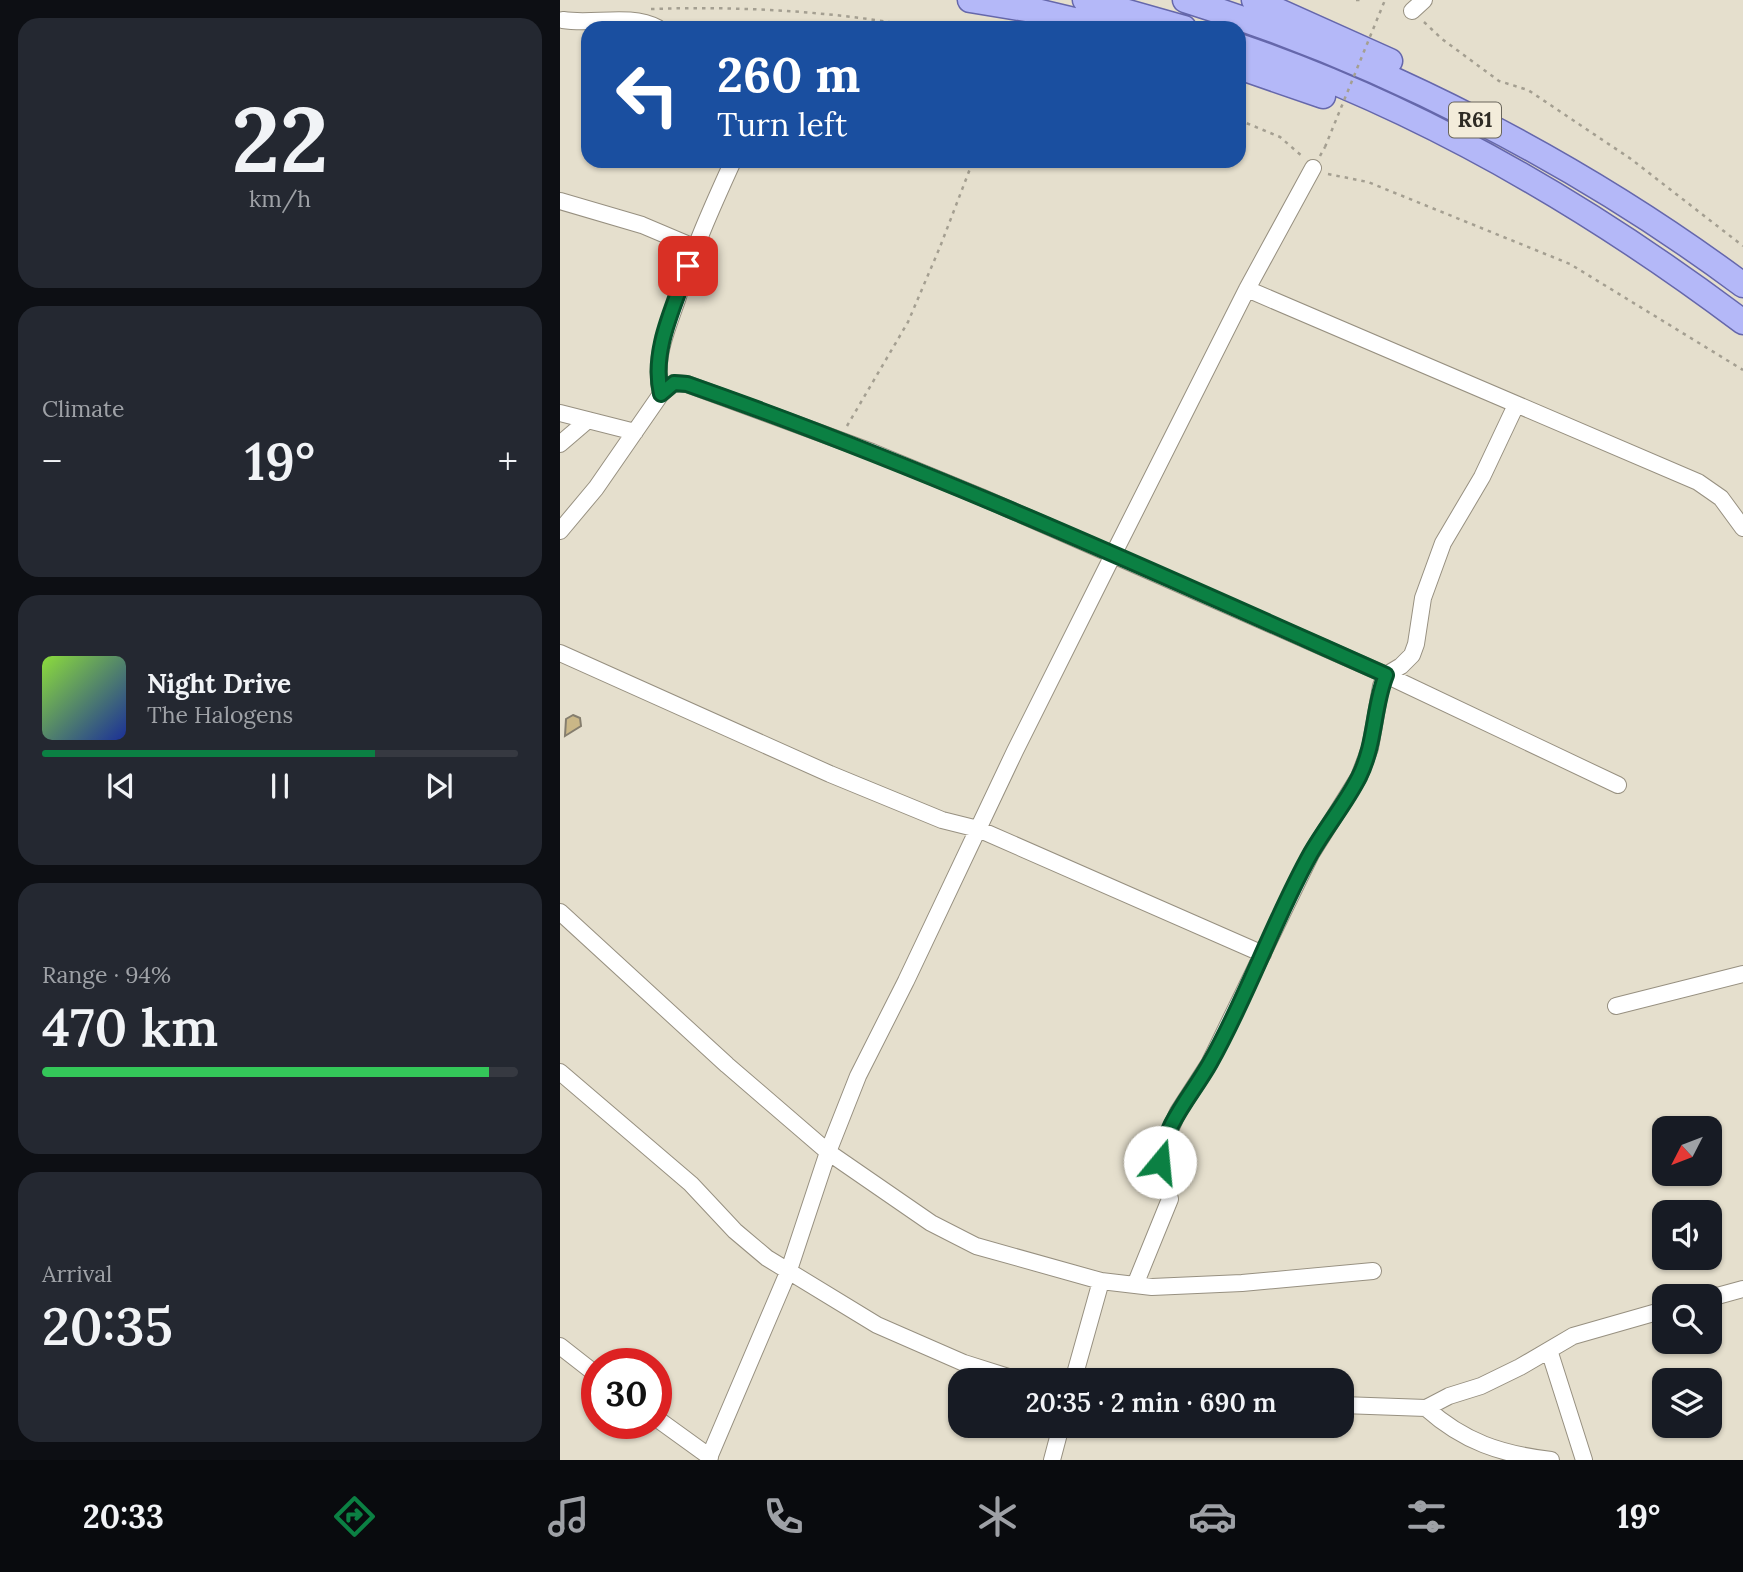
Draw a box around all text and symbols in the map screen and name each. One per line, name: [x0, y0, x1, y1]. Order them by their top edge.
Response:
text: 260 m: [717, 43, 860, 105]
icon: left: [602, 49, 693, 140]
text: 22: [231, 80, 329, 197]
road number: R61: [1449, 102, 1501, 138]
text: Turn left: [717, 104, 847, 145]
text: km/h: [249, 184, 311, 213]
pin: [658, 236, 718, 296]
icon: arrive: [669, 247, 707, 285]
text: Climate: [42, 394, 124, 423]
text: 19°: [245, 428, 315, 494]
text: −: [42, 437, 62, 485]
text: +: [498, 437, 518, 485]
text: Night Drive: [147, 667, 291, 700]
text: The Halogens: [147, 700, 293, 729]
icon: previous: [102, 767, 140, 805]
icon: pause: [261, 767, 299, 805]
icon: next: [420, 767, 458, 805]
text: Range · 94%: [42, 960, 171, 989]
text: 470 km: [42, 994, 218, 1060]
north arrow: [1652, 1116, 1722, 1186]
map controls: [1652, 1116, 1722, 1438]
position arrow: [1123, 1125, 1197, 1199]
button: sound: [1652, 1200, 1722, 1270]
text: Arrival: [42, 1259, 112, 1288]
button: search: [1652, 1284, 1722, 1354]
text: 20:35: [42, 1293, 173, 1359]
speed limit sign: 30: [581, 1348, 672, 1439]
button: layers: [1652, 1368, 1722, 1438]
text: 20:35 · 2 min · 690 m: [1026, 1386, 1276, 1419]
icon: directions: [330, 1492, 379, 1541]
icon: music: [544, 1492, 593, 1541]
icon: phone: [759, 1492, 808, 1541]
icon: climate: [973, 1492, 1022, 1541]
icon: car: [1188, 1492, 1237, 1541]
icon: filters: [1402, 1492, 1451, 1541]
text: 20:33: [83, 1496, 164, 1537]
text: 19°: [1617, 1496, 1660, 1537]

